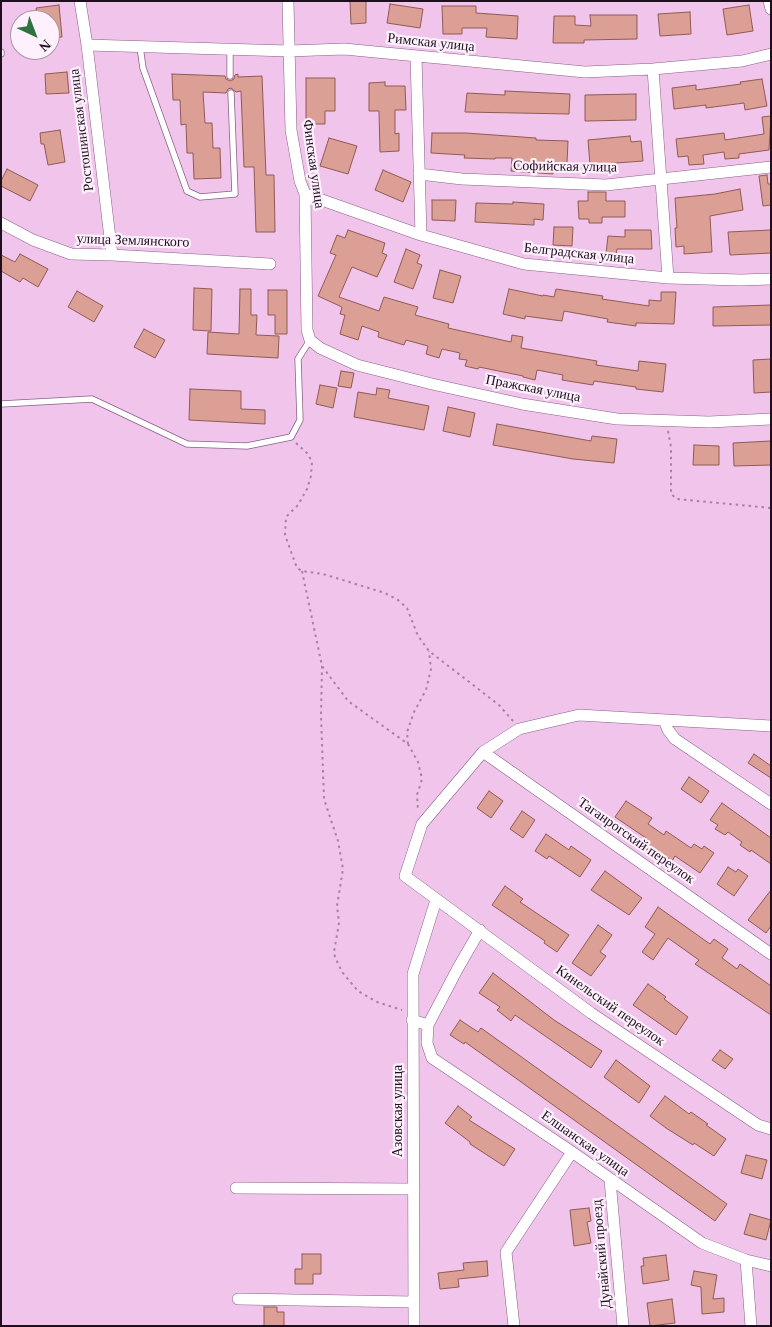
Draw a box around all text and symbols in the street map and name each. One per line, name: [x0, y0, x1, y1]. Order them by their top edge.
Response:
north arrow: [10, 10, 60, 60]
street label: Римская улица: [387, 30, 475, 56]
text: N: [36, 37, 54, 55]
street label: Ростошинская улица: [66, 68, 98, 192]
street label: Финская улица: [298, 118, 328, 210]
street label: Софийская улица: [513, 158, 617, 176]
street label: улица Землянского: [76, 231, 190, 251]
street label: Белградская улица: [523, 240, 635, 268]
street label: Пражская улица: [484, 372, 582, 406]
street label: Таганрогский переулок: [574, 794, 698, 888]
street label: Кинельский переулок: [552, 962, 668, 1050]
street label: Азовская улица: [390, 1065, 406, 1157]
street label: Елшанская улица: [538, 1107, 632, 1181]
street label: Дунайский проезд: [589, 1199, 615, 1309]

